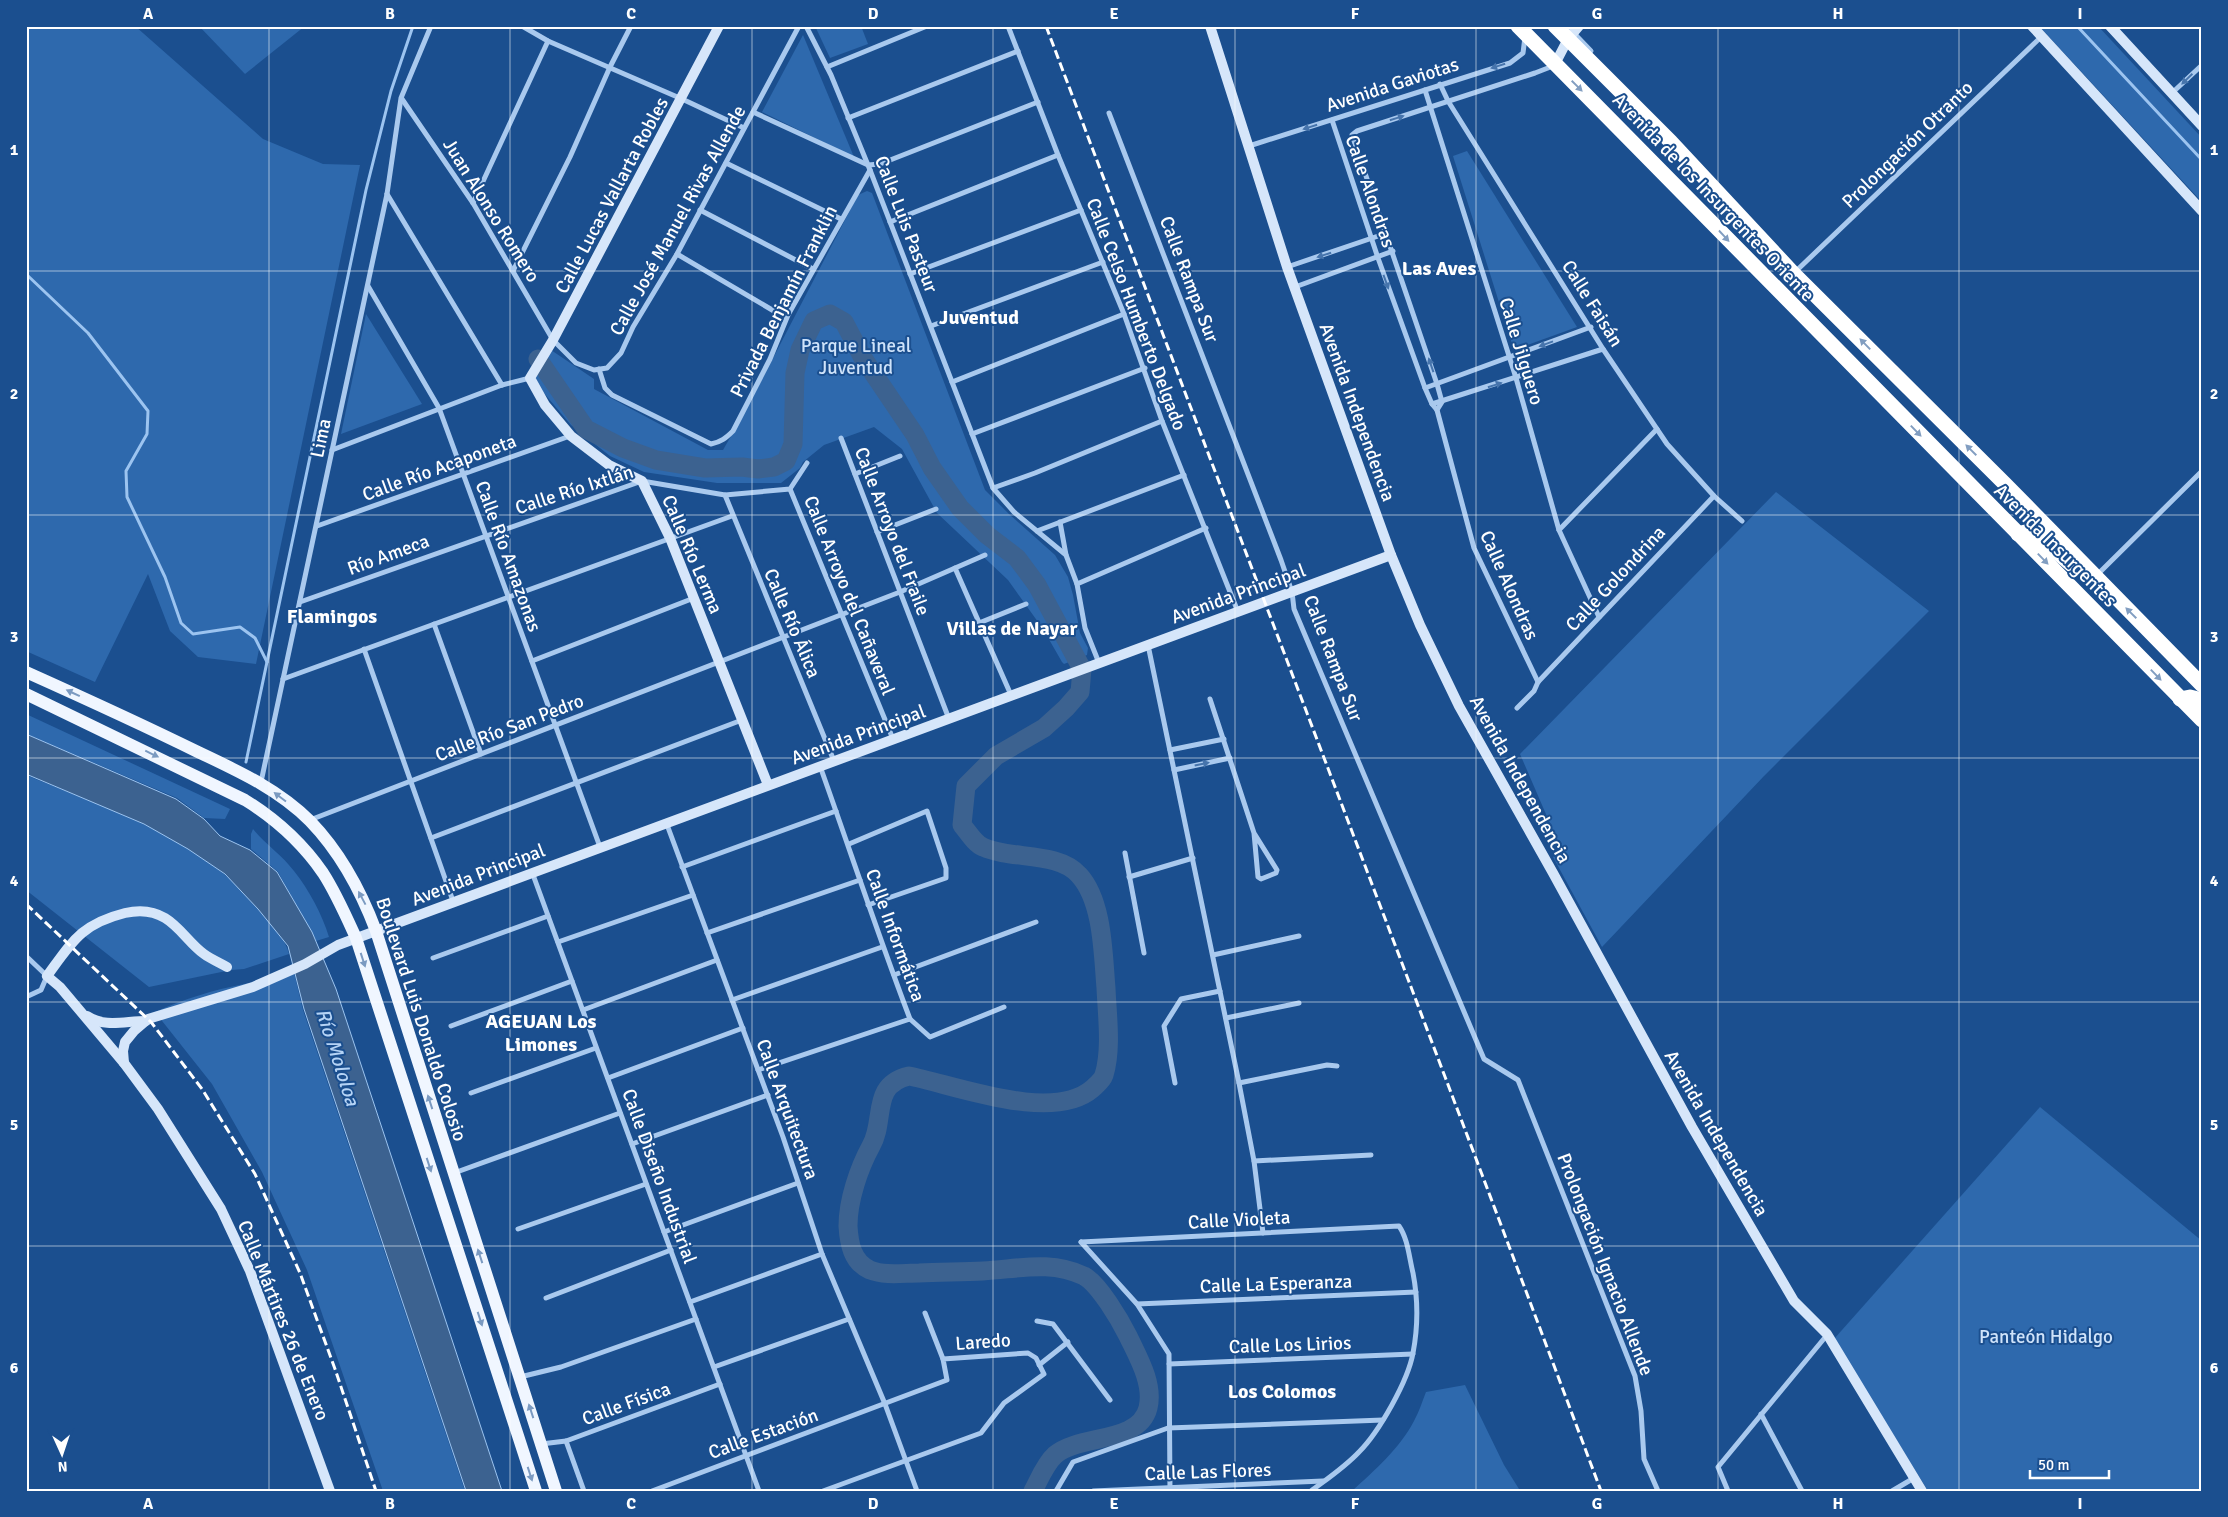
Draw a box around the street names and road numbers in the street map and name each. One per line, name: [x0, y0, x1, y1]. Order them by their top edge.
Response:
street label: Avenida Gaviotas: [1323, 52, 1462, 118]
street label: Prolongación Otranto: [1837, 76, 1978, 214]
street label: Avenida de los Insurgentes Oriente: [1607, 88, 1819, 307]
street label: Calle Lucas Vallarta Robles: [550, 93, 674, 298]
street label: Calle José Manuel Rivas Allende: [604, 101, 751, 340]
street label: Calle Alondras: [1340, 132, 1401, 251]
street label: Juan Alonso Romero: [437, 134, 545, 287]
street label: Calle Luis Pasteur: [869, 153, 943, 296]
street label: Calle Celso Humberto Delgado: [1081, 195, 1192, 434]
street label: Privada Benjamín Franklin: [725, 201, 843, 402]
street label: Calle Rampa Sur: [1154, 213, 1224, 346]
street label: Calle Faisán: [1556, 256, 1628, 351]
street label: Calle Jilguero: [1493, 295, 1549, 408]
street label: Avenida Independencia: [1314, 320, 1400, 505]
street label: Lima: [305, 416, 337, 460]
street label: Calle Río Acaponeta: [359, 429, 520, 507]
street label: Calle Arroyo del Fraile: [849, 444, 935, 619]
street label: Calle Río Ixtlán: [512, 460, 636, 520]
street label: Calle Río Amazonas: [470, 478, 547, 635]
street label: Avenida Insurgentes: [1989, 479, 2122, 612]
street label: Calle Río Lerma: [656, 491, 728, 617]
street label: Calle Arroyo del Cañaveral: [798, 492, 900, 699]
street label: Calle Golondrina: [1561, 521, 1671, 636]
street label: Calle Alondras: [1474, 527, 1544, 644]
street label: Río Ameca: [344, 529, 433, 581]
street label: Avenida Principal: [1168, 558, 1309, 629]
street label: Calle Río Álica: [758, 565, 826, 682]
street label: Calle Rampa Sur: [1298, 592, 1368, 725]
street label: Calle Río San Pedro: [432, 689, 587, 767]
street label: Avenida Independencia: [1464, 691, 1576, 867]
street label: Avenida Principal: [788, 699, 929, 770]
street label: Avenida Principal: [408, 838, 549, 911]
street label: Calle Informática: [860, 866, 930, 1005]
street label: Boulevard Luis Donaldo Colosio: [370, 894, 472, 1144]
street label: Calle Arquitectura: [751, 1036, 824, 1183]
street label: Avenida Independencia: [1659, 1046, 1774, 1221]
street label: Calle Diseño Industrial: [616, 1086, 702, 1267]
street label: Prolongación Ignacio Allende: [1551, 1150, 1659, 1379]
street label: Calle Violeta: [1187, 1205, 1291, 1235]
street label: Calle Mártires 26 de Enero: [232, 1217, 334, 1424]
street label: Calle La Esperanza: [1199, 1269, 1353, 1299]
street label: Laredo: [955, 1328, 1012, 1356]
street label: Calle Los Lirios: [1228, 1331, 1352, 1359]
street label: Calle Física: [579, 1377, 674, 1431]
street label: Calle Estación: [705, 1403, 822, 1465]
street label: Calle Las Flores: [1144, 1458, 1272, 1486]

